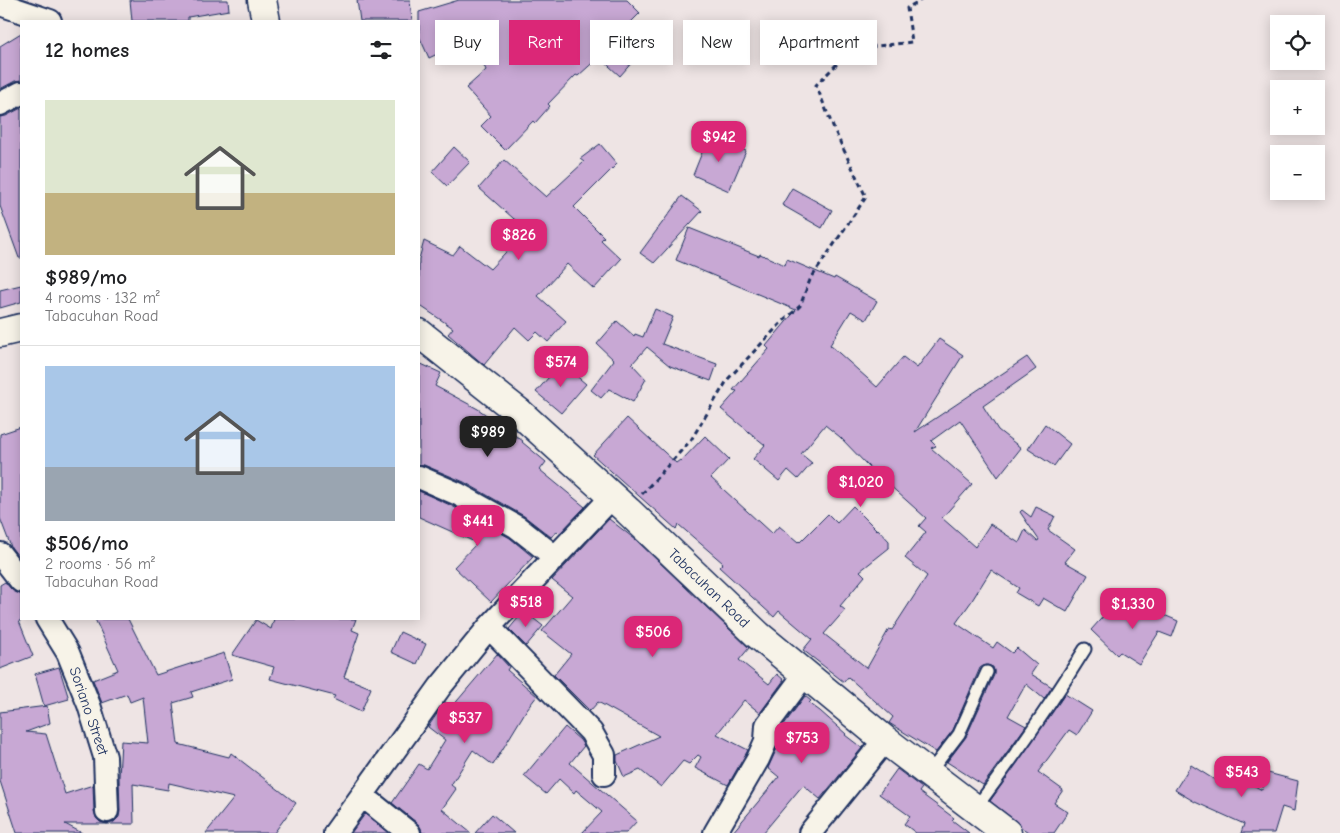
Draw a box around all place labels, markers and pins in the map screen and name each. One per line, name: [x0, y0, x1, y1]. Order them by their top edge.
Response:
pin: $942: [689, 120, 749, 163]
pin: $826: [489, 218, 549, 261]
pin: $574: [531, 346, 591, 388]
pin: $989: [458, 416, 518, 458]
pin: $1,020: [820, 466, 902, 508]
pin: $441: [448, 504, 508, 547]
pin: $518: [496, 586, 556, 628]
pin: $1,330: [1092, 588, 1174, 630]
pin: $506: [623, 616, 683, 658]
pin: $537: [435, 702, 495, 744]
pin: $753: [772, 722, 832, 764]
pin: $543: [1212, 756, 1272, 798]

